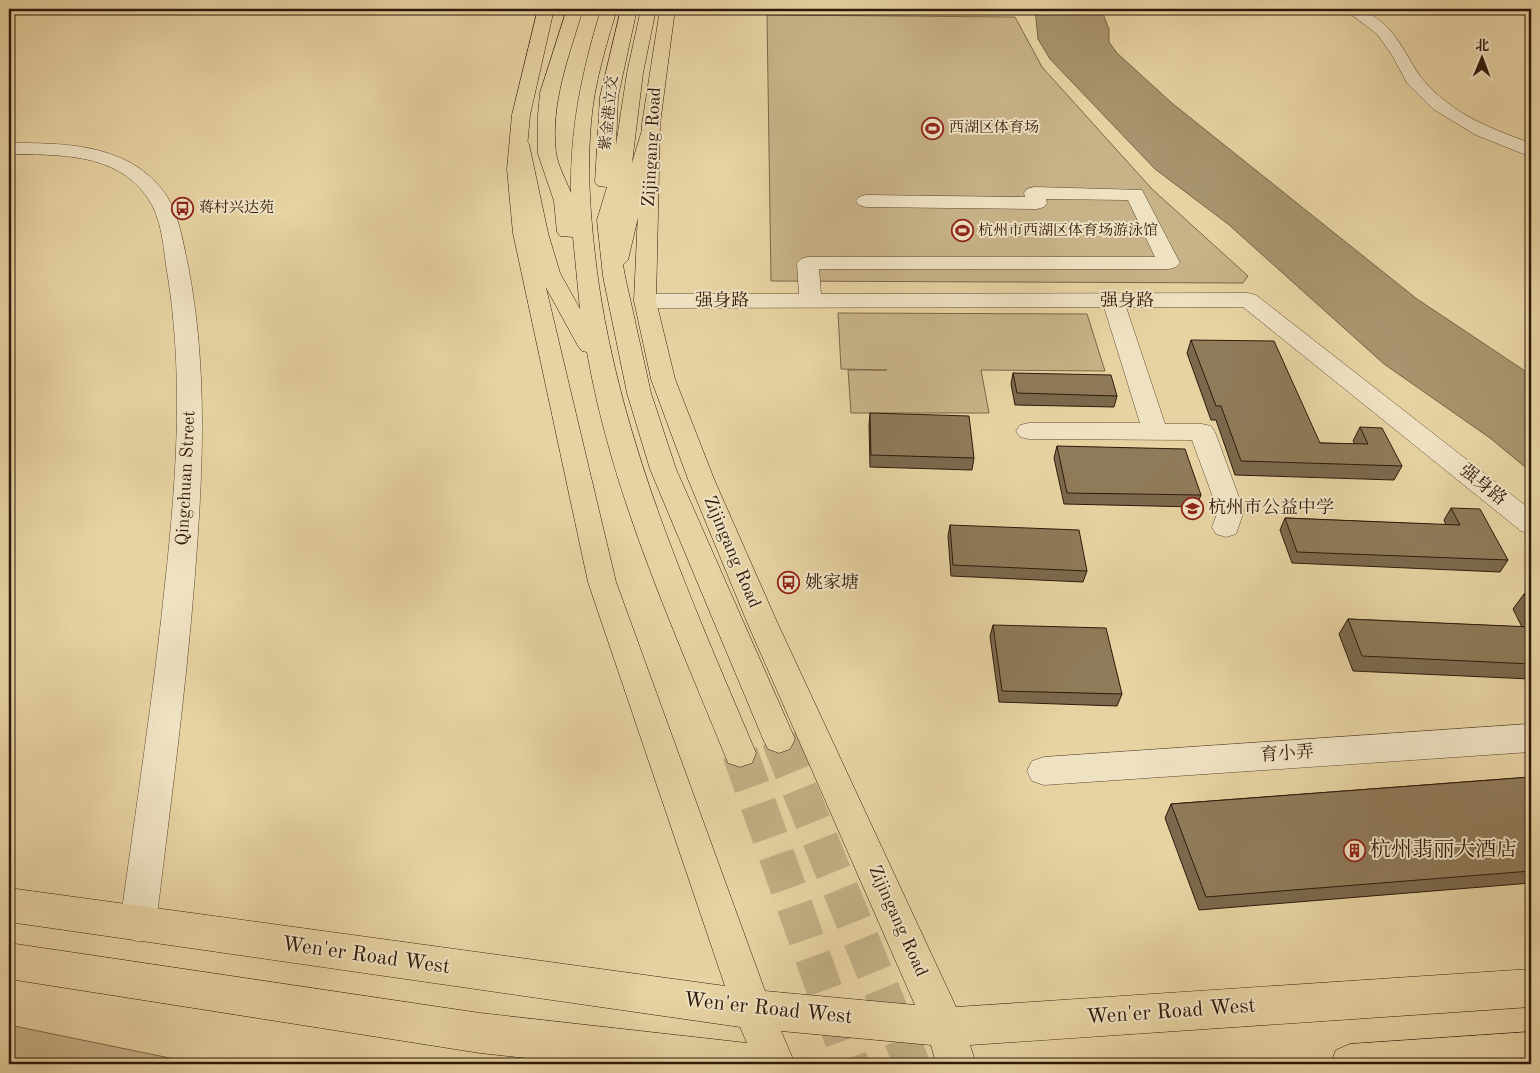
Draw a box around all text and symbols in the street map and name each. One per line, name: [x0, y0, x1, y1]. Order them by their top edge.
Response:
north arrow: [1458, 32, 1508, 82]
text: 北: [1475, 38, 1489, 53]
street label: 紫金港立交: [597, 75, 621, 151]
street label: Zijingang Road: [640, 87, 664, 207]
sports icon: 西湖区体育场: [921, 116, 945, 140]
place label: 西湖区体育场: [949, 119, 1039, 136]
bus stop icon: 蒋村兴达苑: [171, 196, 195, 220]
place label: 蒋村兴达苑: [199, 199, 274, 216]
sports icon: 杭州市西湖区体育场游泳馆: [950, 219, 974, 243]
place label: 杭州市西湖区体育场游泳馆: [978, 221, 1158, 239]
street label: 强身路: [695, 290, 749, 310]
street label: 强身路: [1100, 290, 1154, 310]
street label: Qingchuan Street: [173, 410, 199, 546]
street label: 强身路: [1456, 459, 1511, 509]
street label: Zijingang Road: [700, 493, 764, 611]
school or university icon: 杭州市公益中学: [1180, 496, 1204, 520]
place label: 杭州市公益中学: [1208, 497, 1334, 517]
bus stop icon: 姚家塘: [777, 571, 801, 595]
place label: 姚家塘: [805, 572, 859, 592]
street label: 育小弄: [1259, 741, 1315, 765]
building icon: 杭州翡丽大酒店: [1342, 838, 1366, 862]
place label: 杭州翡丽大酒店: [1370, 838, 1517, 861]
street label: Zijingang Road: [865, 862, 931, 980]
street label: Wen'er Road West: [280, 934, 452, 978]
street label: Wen'er Road West: [682, 990, 854, 1028]
street label: Wen'er Road West: [1086, 996, 1256, 1028]

